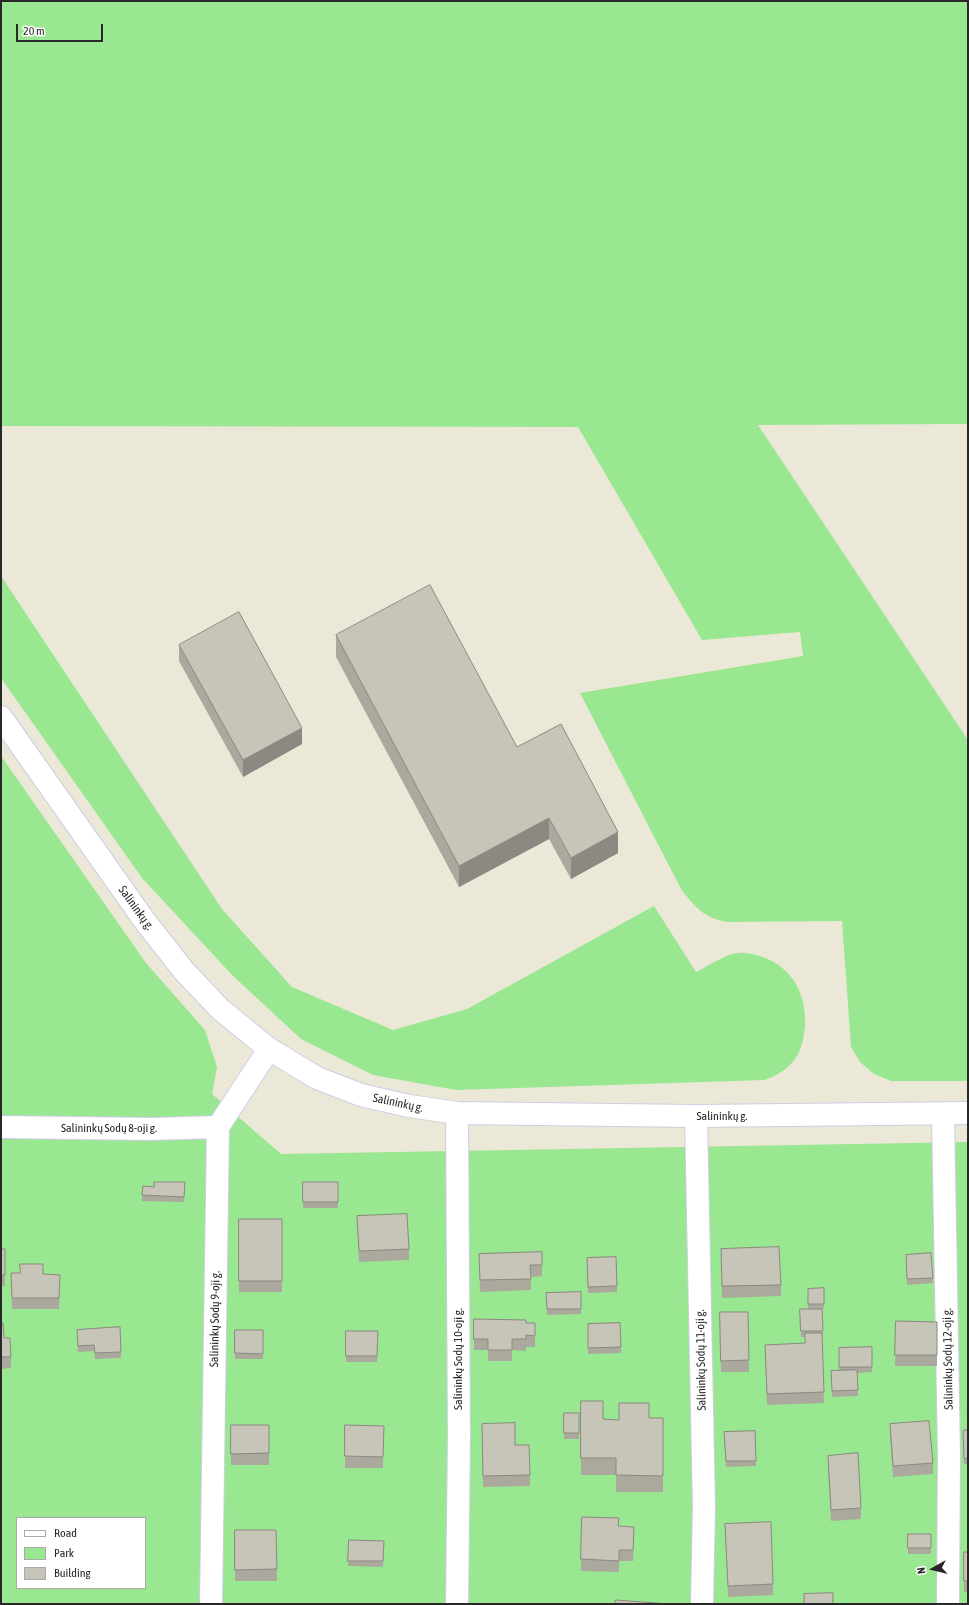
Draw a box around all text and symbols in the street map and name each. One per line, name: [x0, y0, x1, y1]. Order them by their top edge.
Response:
scale bar: [18, 16, 105, 42]
text: 20 m: [23, 24, 45, 38]
street label: Salininkų g.: [115, 883, 157, 933]
street label: Salininkų g.: [372, 1091, 424, 1115]
street label: Salininkų g.: [697, 1109, 747, 1123]
street label: Salininkų Sodų 8-oji g.: [61, 1121, 157, 1135]
street label: Salininkų Sodų 9-oji g.: [207, 1271, 223, 1367]
street label: Salininkų Sodų 10-oji g.: [451, 1308, 465, 1410]
street label: Salininkų Sodų 12-oji g.: [940, 1308, 956, 1410]
street label: Salininkų Sodų 11-oji g.: [693, 1309, 709, 1411]
legend: [16, 1517, 146, 1589]
text: Road: [54, 1526, 77, 1540]
text: Park: [54, 1546, 74, 1560]
north arrow: [913, 1549, 953, 1589]
text: Building: [54, 1566, 91, 1580]
text: N: [915, 1567, 928, 1575]

